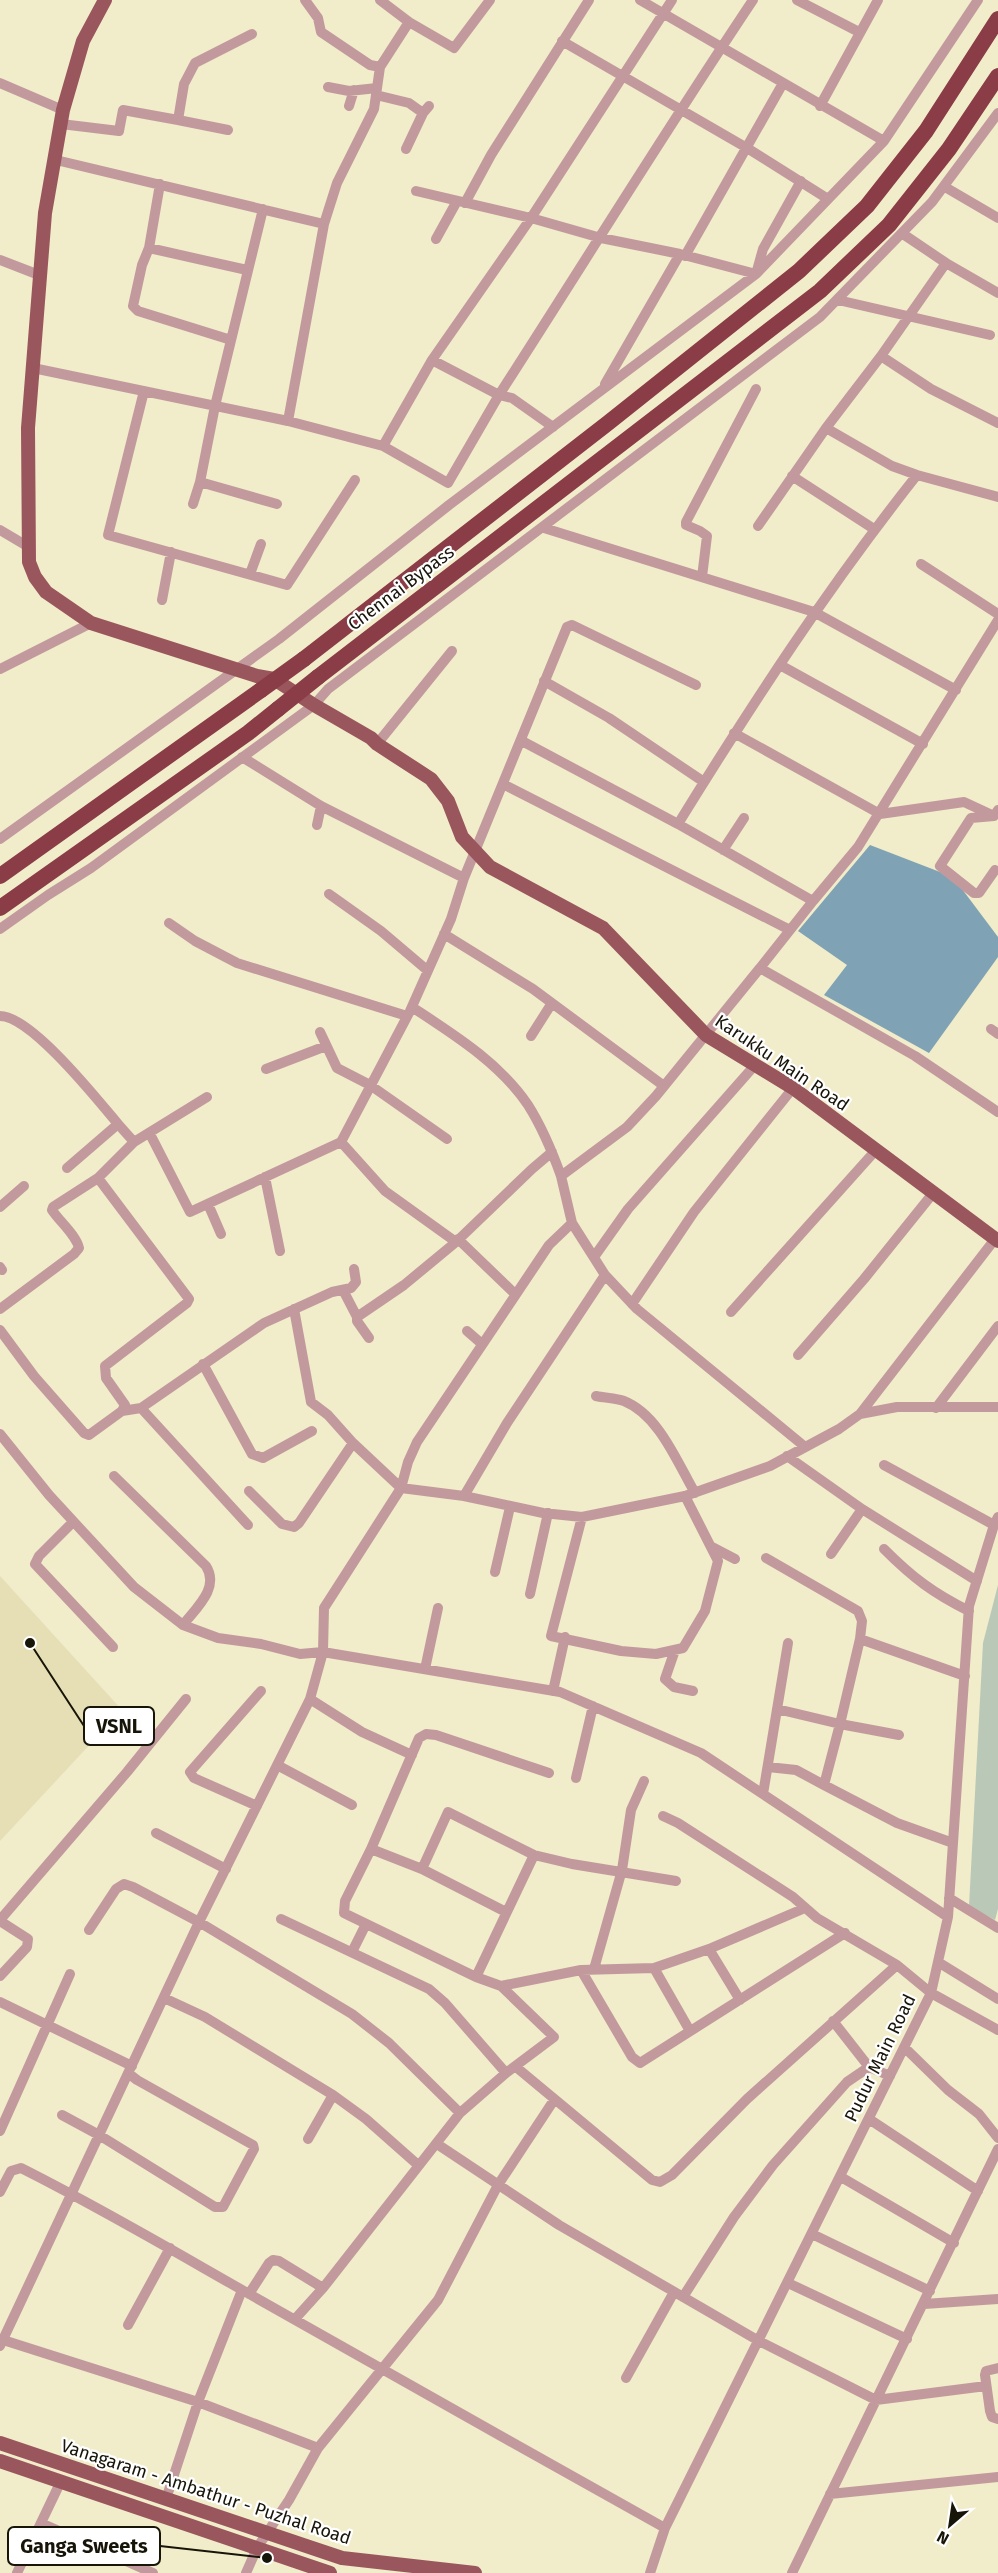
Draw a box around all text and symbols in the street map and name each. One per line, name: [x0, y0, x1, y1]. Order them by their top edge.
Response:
street label: Chennai Bypass: [343, 541, 459, 635]
street label: Karukku Main Road: [711, 1010, 853, 1116]
callout: VSNL: [84, 1707, 154, 1745]
text: VSNL: [95, 1714, 142, 1738]
street label: Pudur Main Road: [840, 1991, 920, 2125]
street label: Vanagaram - Ambathur - Puzhal Road: [58, 2435, 354, 2549]
north arrow: [920, 2495, 980, 2555]
callout: Ganga Sweets: [8, 2527, 160, 2565]
text: N: [934, 2527, 952, 2549]
text: Ganga Sweets: [20, 2534, 148, 2558]

